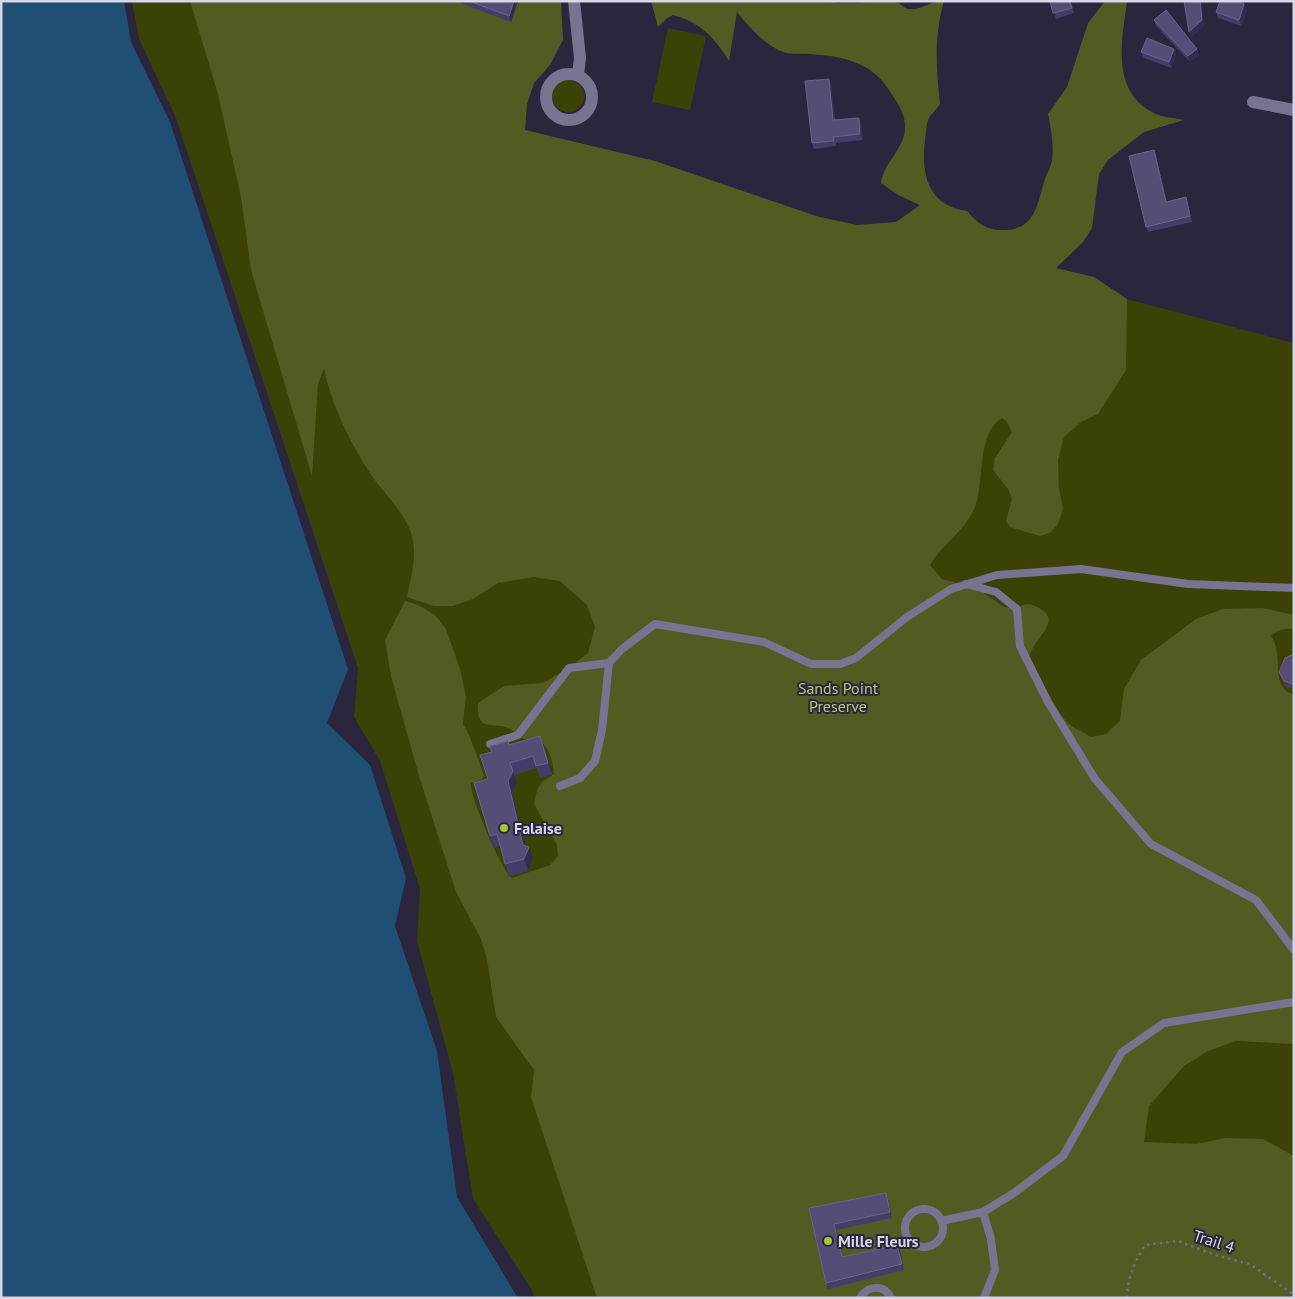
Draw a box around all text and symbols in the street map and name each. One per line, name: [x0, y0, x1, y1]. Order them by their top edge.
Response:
park label: Sands Point Preserve: [798, 678, 879, 716]
place label: Falaise: [514, 818, 562, 838]
marker: Falaise: [498, 822, 510, 834]
street label: Trail 4: [1191, 1225, 1238, 1257]
place label: Mille Fleurs: [838, 1231, 919, 1251]
marker: Mille Fleurs: [822, 1235, 834, 1247]

